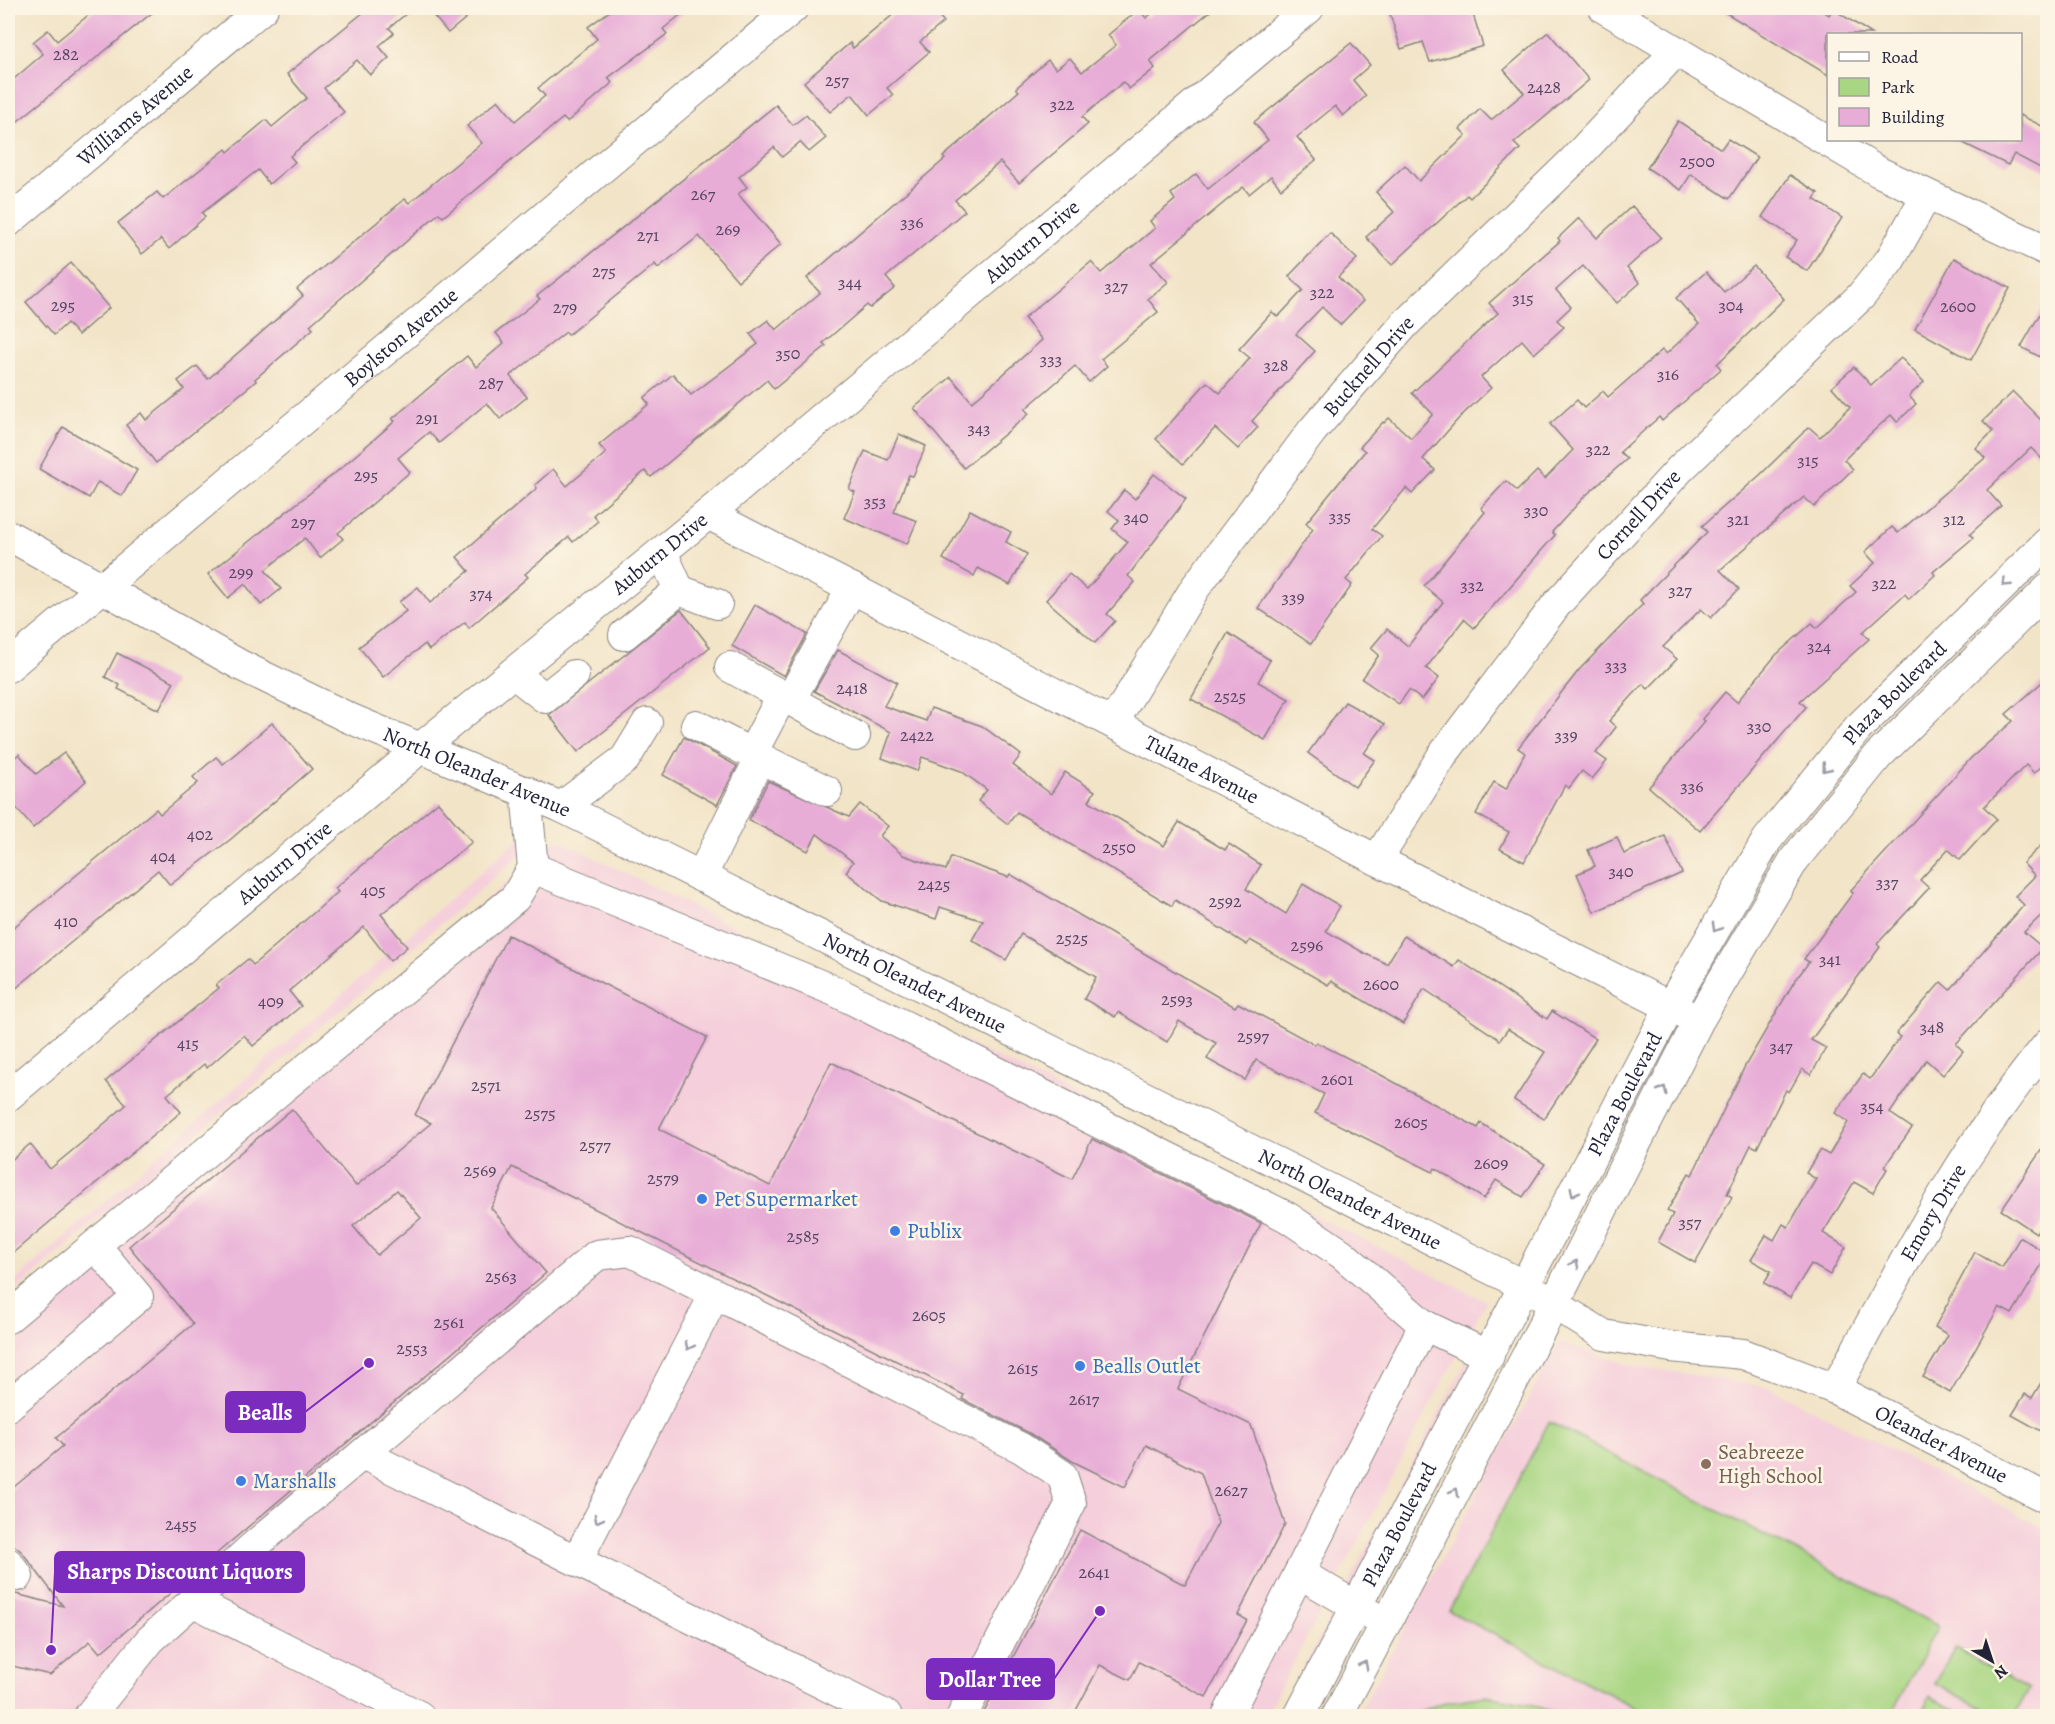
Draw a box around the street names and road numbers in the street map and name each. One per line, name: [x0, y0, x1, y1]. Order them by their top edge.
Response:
street label: Williams Avenue: [70, 58, 199, 173]
street label: Auburn Drive: [978, 193, 1086, 290]
street label: Boylston Avenue: [338, 281, 464, 393]
street label: Bucknell Drive: [1317, 309, 1420, 423]
street label: Cornell Drive: [1590, 463, 1687, 566]
street label: Auburn Drive: [605, 506, 714, 602]
street label: Plaza Boulevard: [1836, 634, 1953, 751]
street label: North Oleander Avenue: [379, 720, 576, 824]
street label: Tulane Avenue: [1140, 728, 1264, 811]
street label: Auburn Drive: [230, 814, 338, 911]
street label: North Oleander Avenue: [818, 925, 1011, 1040]
street label: Plaza Boulevard: [1580, 1026, 1669, 1161]
street label: North Oleander Avenue: [1253, 1142, 1446, 1256]
street label: Emory Drive: [1893, 1158, 1973, 1266]
street label: Oleander Avenue: [1870, 1398, 2013, 1490]
street label: Plaza Boulevard: [1355, 1457, 1444, 1592]

